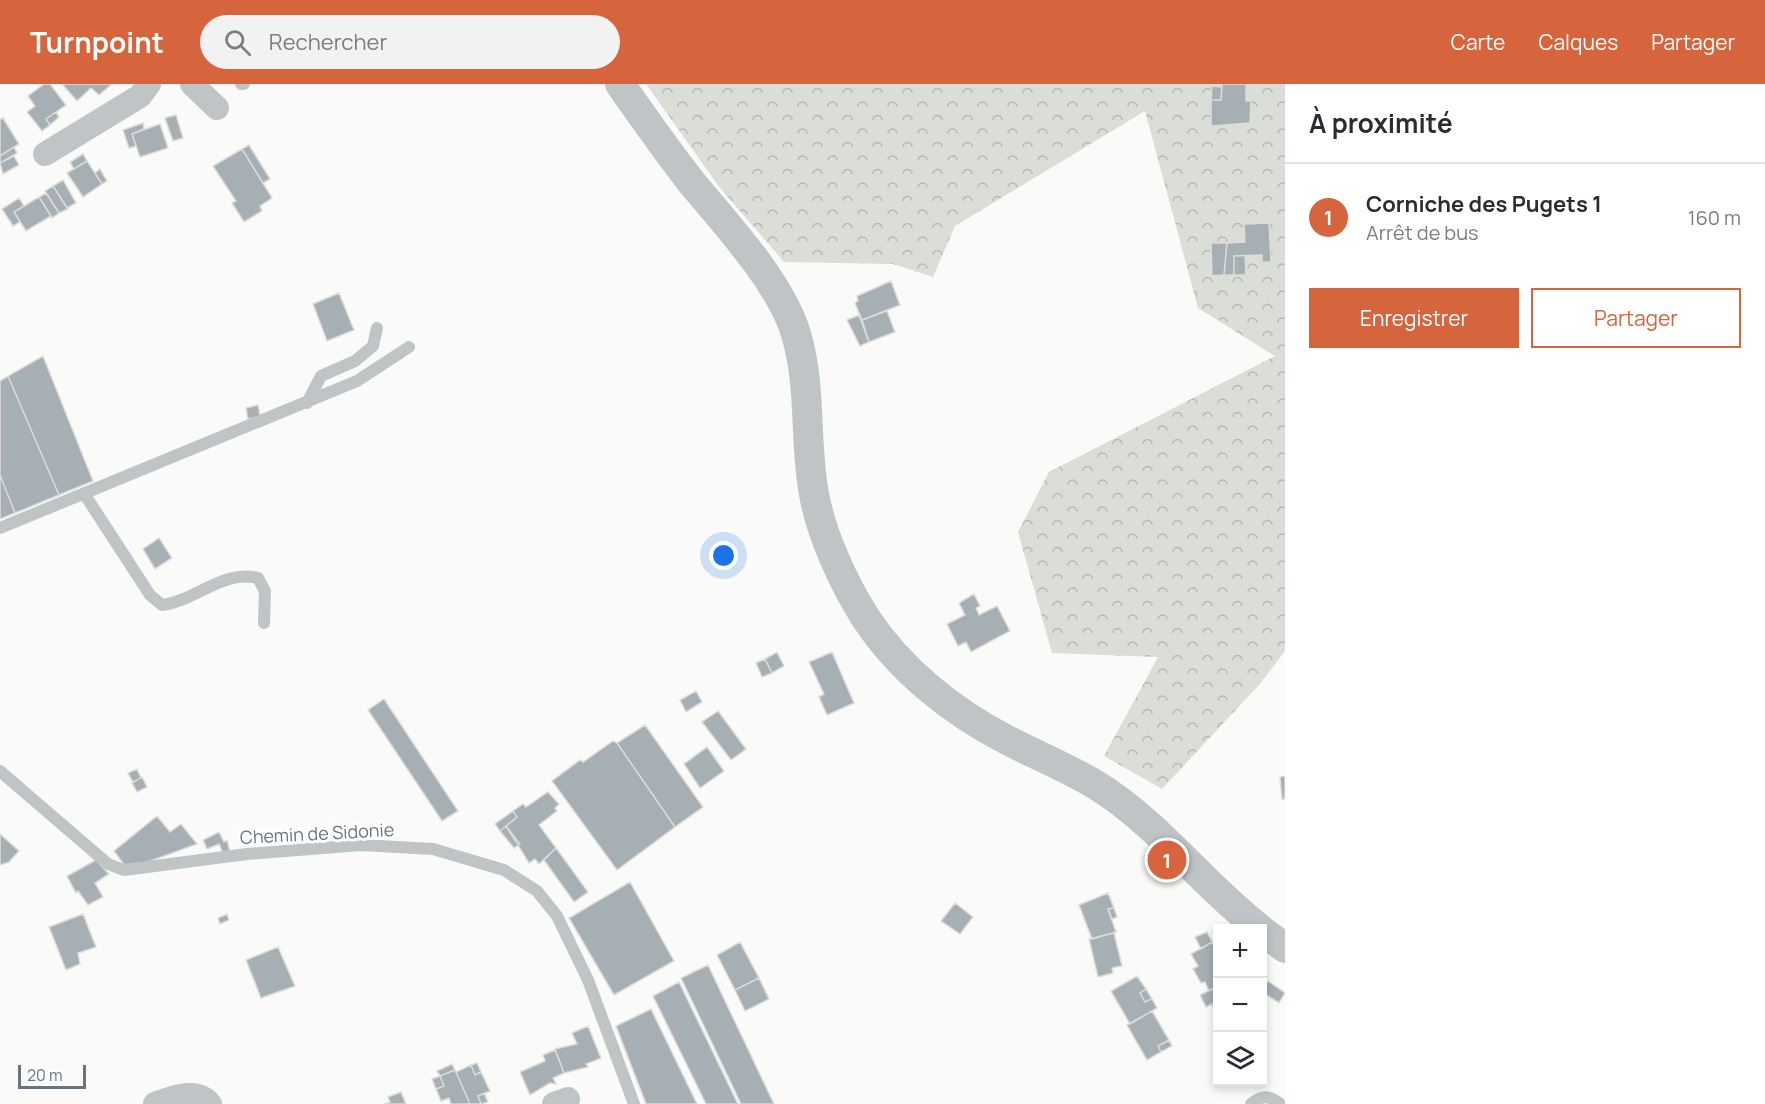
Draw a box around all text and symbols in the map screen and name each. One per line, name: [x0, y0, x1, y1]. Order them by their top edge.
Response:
search box: [200, 15, 620, 69]
text: Turnpoint: [30, 23, 164, 61]
icon: search: [221, 26, 254, 59]
text: Rechercher: [269, 27, 387, 57]
text: Carte: [1451, 28, 1505, 56]
text: Calques: [1538, 28, 1618, 56]
text: Partager: [1651, 28, 1735, 56]
text: À proximité: [1309, 105, 1453, 141]
text: Corniche des Pugets 1: [1366, 189, 1602, 219]
text: 1: [1324, 204, 1333, 231]
text: 160 m: [1688, 204, 1741, 231]
text: Arrêt de bus: [1366, 219, 1479, 246]
button: Enregistrer: [1309, 288, 1519, 348]
button: Partager: [1531, 288, 1741, 348]
your location: [709, 541, 738, 570]
street label: Chemin de Sidonie: [239, 817, 395, 849]
pin: 1: [1148, 838, 1186, 882]
map controls: [1213, 924, 1267, 1086]
button: +: [1213, 924, 1267, 978]
button: −: [1213, 978, 1267, 1032]
button: layers: [1213, 1032, 1267, 1086]
scale bar: [18, 1062, 86, 1090]
text: 20 m: [27, 1064, 63, 1086]

